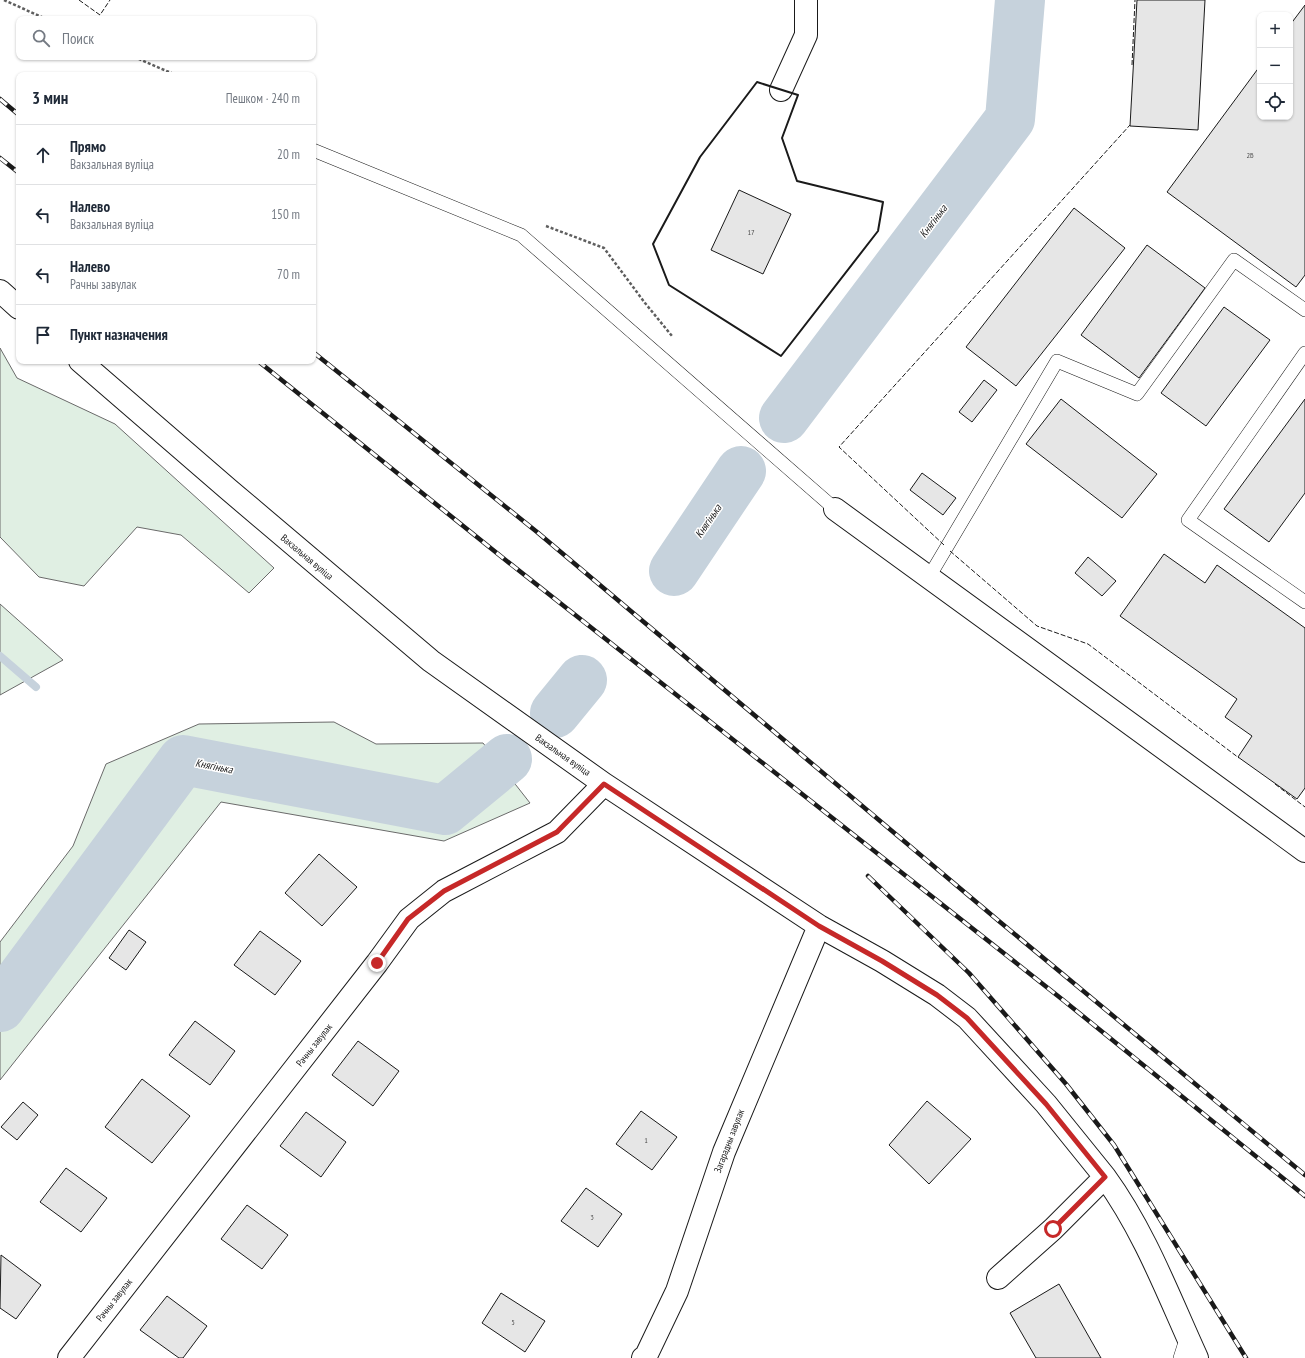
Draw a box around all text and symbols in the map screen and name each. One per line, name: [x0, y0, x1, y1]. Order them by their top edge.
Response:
map controls: [1257, 12, 1293, 120]
button: +: [1257, 12, 1293, 48]
search box: [16, 16, 316, 60]
icon: search: [30, 27, 52, 49]
text: Поиск: [62, 29, 94, 48]
button: −: [1257, 48, 1293, 84]
button: locate: [1257, 84, 1293, 120]
text: 3 мин: [32, 87, 68, 109]
text: Пешком · 240 m: [226, 90, 300, 107]
text: Прямо: [70, 137, 106, 156]
icon: ahead: [32, 144, 54, 166]
text: 20 m: [277, 146, 300, 163]
house number: 2Б: [1246, 150, 1254, 160]
text: Вакзальная вуліца: [70, 156, 154, 173]
text: Налево: [70, 197, 110, 216]
water label: Княгінька: [916, 201, 950, 240]
icon: left: [32, 204, 54, 226]
text: 150 m: [271, 206, 300, 223]
text: Вакзальная вуліца: [70, 216, 154, 233]
house number: 17: [747, 227, 755, 237]
text: Налево: [70, 257, 110, 276]
icon: left: [32, 264, 54, 286]
text: 70 m: [277, 266, 300, 283]
text: Рачны завулак: [70, 276, 137, 293]
icon: arrive: [32, 324, 54, 346]
text: Пункт назначения: [70, 325, 168, 344]
water label: Княгінька: [692, 501, 725, 541]
street label: Вакзальная вуліца: [278, 531, 336, 583]
street label: Вакзальная вуліца: [533, 731, 593, 779]
water label: Княгінька: [194, 756, 234, 777]
route end: [368, 954, 386, 972]
street label: Рачны завулак: [293, 1021, 335, 1069]
street label: Загарадны завулак: [711, 1107, 747, 1175]
house number: 1: [644, 1135, 648, 1145]
house number: 3: [590, 1212, 594, 1222]
route start: [1044, 1220, 1062, 1238]
street label: Рачны завулак: [93, 1276, 135, 1324]
house number: 5: [511, 1317, 515, 1327]

